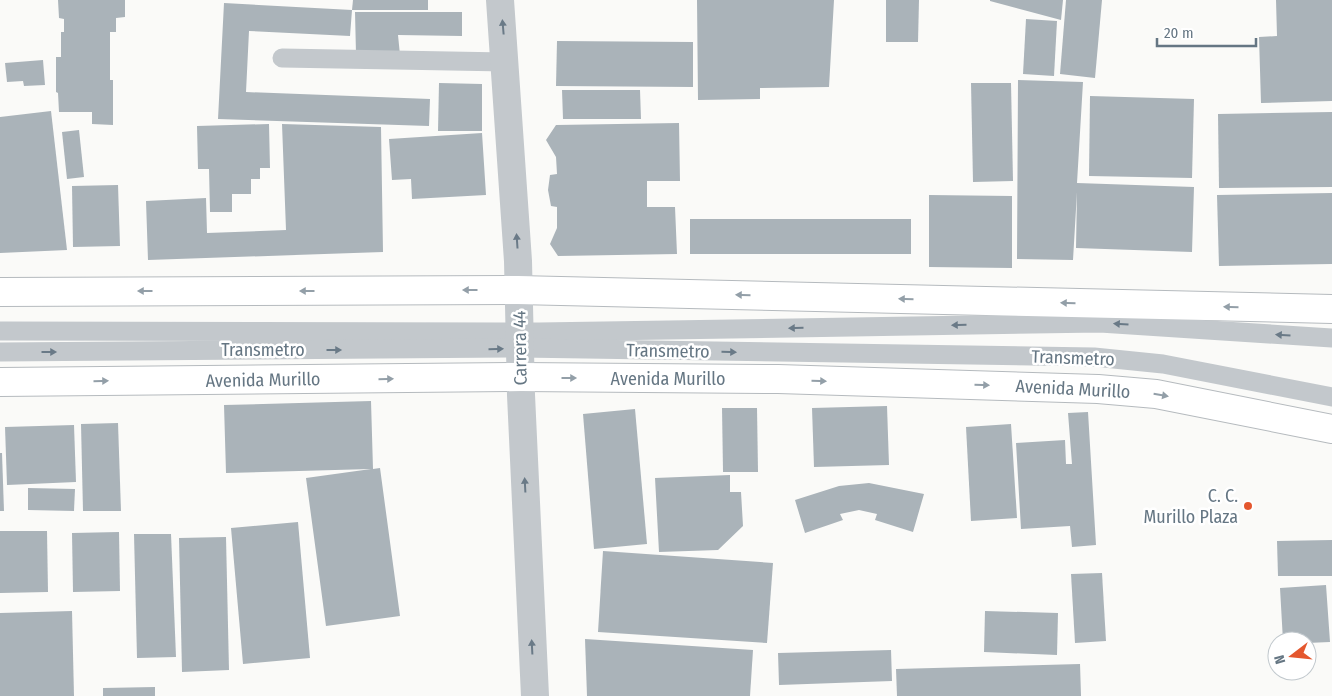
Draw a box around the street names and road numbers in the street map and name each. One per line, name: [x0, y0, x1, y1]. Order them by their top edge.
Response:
street label: Carrera 44: [508, 310, 532, 386]
street label: Transmetro: [221, 339, 305, 361]
street label: Transmetro: [626, 339, 710, 363]
street label: Transmetro: [1031, 346, 1115, 370]
street label: Avenida Murillo: [205, 368, 321, 392]
street label: Avenida Murillo: [611, 368, 725, 390]
street label: Avenida Murillo: [1015, 375, 1131, 403]

